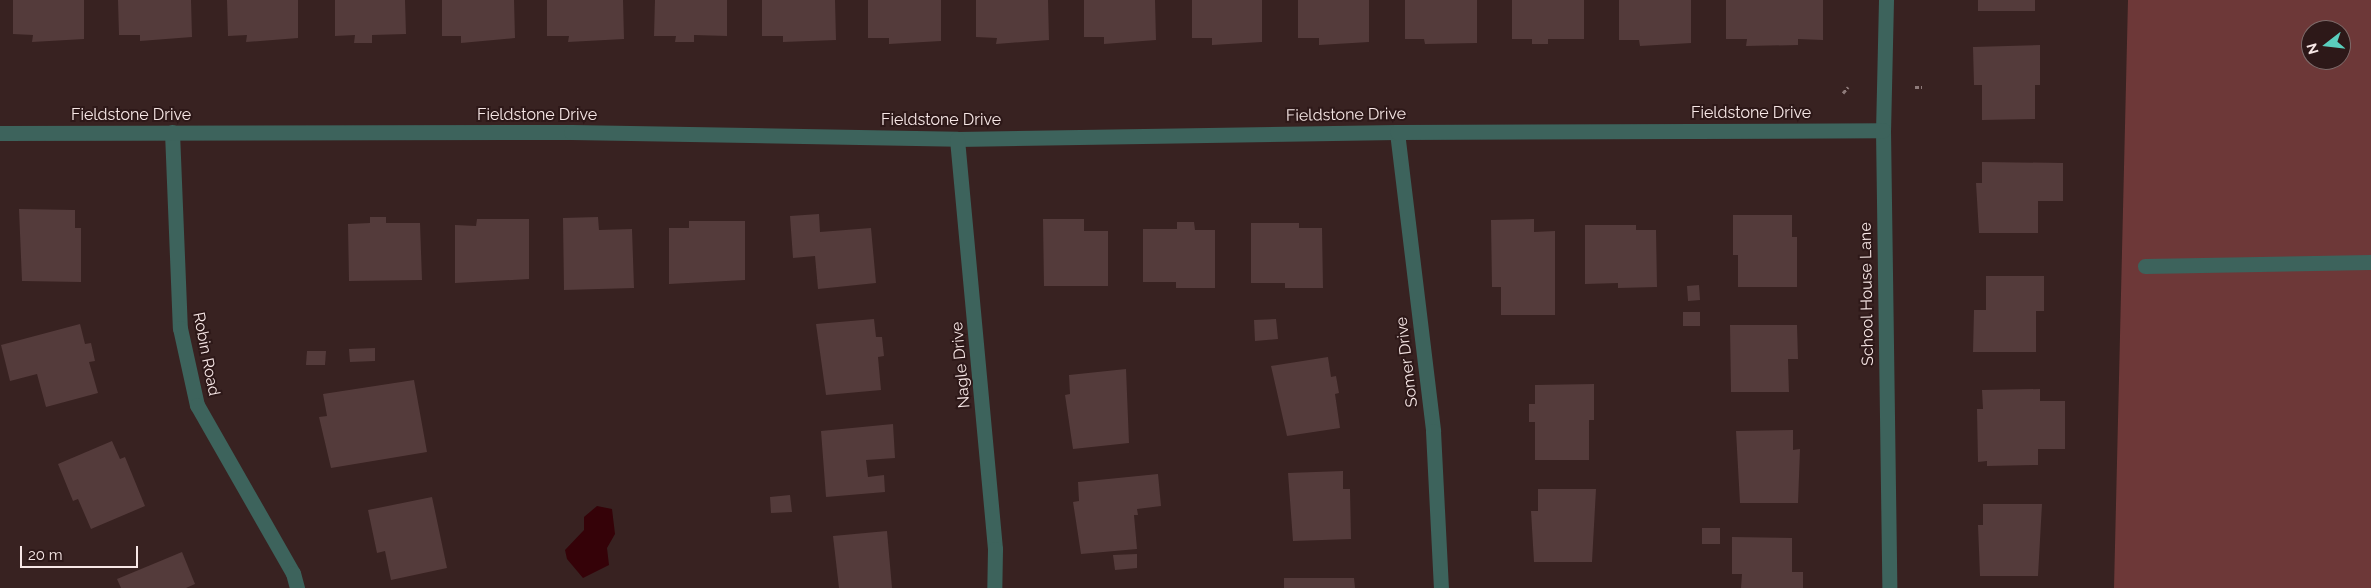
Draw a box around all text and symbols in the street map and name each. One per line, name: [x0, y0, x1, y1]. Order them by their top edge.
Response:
north arrow: [2301, 20, 2351, 70]
text: N: [2303, 42, 2322, 56]
street label: Fieldstone Drive: [1691, 103, 1811, 123]
street label: Fieldstone Drive: [1286, 104, 1406, 126]
street label: Fieldstone Drive: [71, 105, 191, 125]
street label: Fieldstone Drive: [477, 105, 597, 125]
street label: Fieldstone Drive: [881, 110, 1001, 130]
street label: School House Lane: [1856, 222, 1878, 366]
street label: Robin Road: [188, 311, 224, 397]
street label: Somer Drive: [1392, 316, 1422, 408]
street label: Nagle Drive: [948, 321, 974, 409]
scale bar: [22, 536, 140, 568]
text: 20 m: [28, 546, 63, 564]

